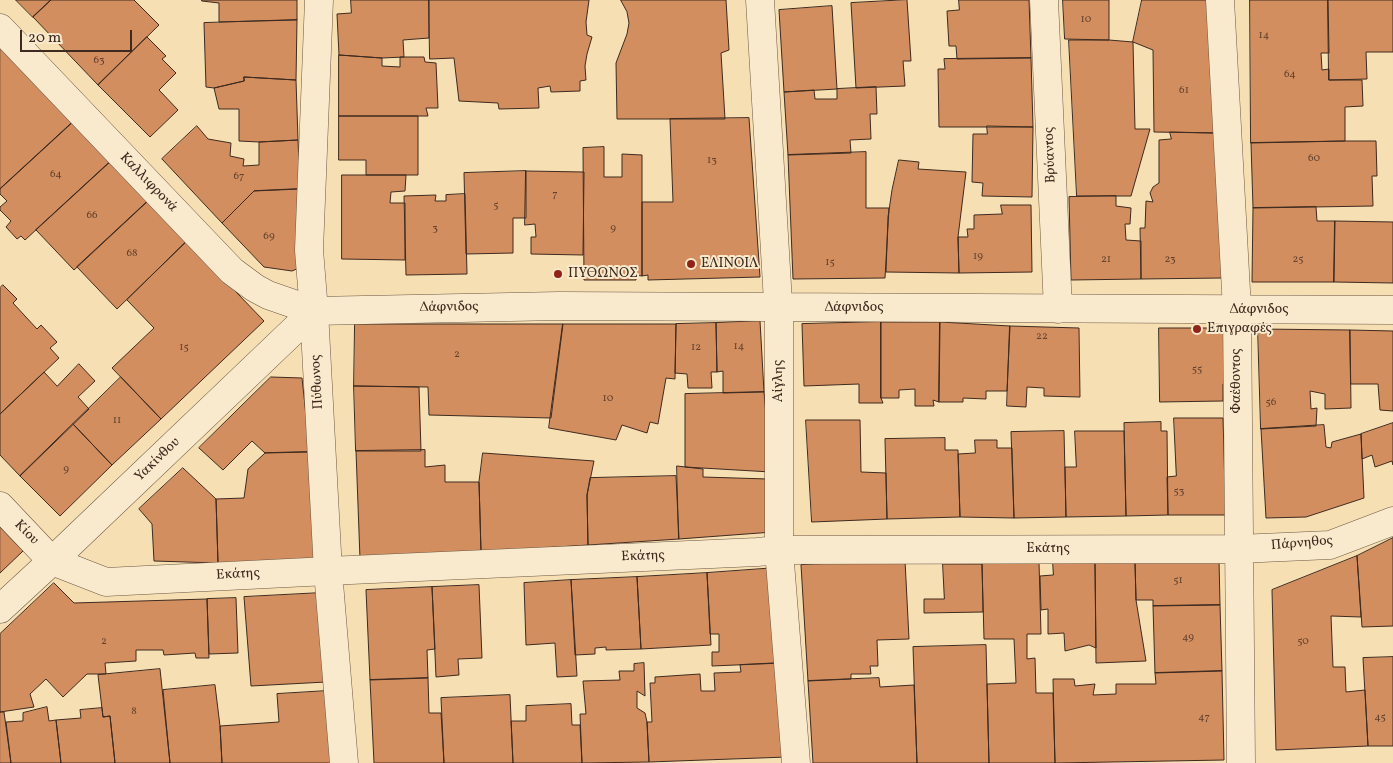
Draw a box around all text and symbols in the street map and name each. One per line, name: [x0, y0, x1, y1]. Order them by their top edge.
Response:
house number: 10: [1081, 13, 1091, 27]
scale bar: [22, 20, 135, 52]
text: 20 m: [28, 28, 61, 49]
house number: 14: [1259, 29, 1269, 43]
house number: 63: [93, 54, 105, 68]
house number: 64: [1284, 68, 1296, 82]
house number: 61: [1179, 84, 1189, 98]
street label: Βρύαντος: [1042, 127, 1060, 183]
street label: Καλλιφρονά: [116, 150, 180, 216]
house number: 60: [1308, 152, 1320, 166]
house number: 13: [707, 154, 717, 168]
house number: 64: [50, 168, 62, 182]
house number: 67: [234, 170, 244, 184]
house number: 7: [552, 188, 558, 202]
house number: 5: [493, 199, 499, 213]
house number: 66: [86, 209, 98, 223]
house number: 3: [432, 222, 438, 236]
house number: 9: [610, 222, 616, 236]
house number: 69: [263, 230, 275, 244]
house number: 68: [126, 247, 138, 261]
house number: 19: [973, 250, 983, 264]
house number: 21: [1101, 253, 1111, 267]
house number: 23: [1164, 253, 1176, 267]
house number: 25: [1292, 253, 1304, 267]
place label: ΕΛΙΝΟΙΛ: [701, 256, 758, 272]
house number: 15: [825, 256, 835, 270]
marker: ΕΛΙΝΟΙΛ: [685, 258, 697, 270]
place label: ΠΥΘΩΝΟΣ: [568, 266, 638, 282]
marker: ΠΥΘΩΝΟΣ: [552, 268, 564, 280]
street label: Δάφνιδος: [419, 299, 479, 317]
street label: Δάφνιδος: [824, 300, 884, 316]
street label: Δάφνιδος: [1229, 302, 1289, 318]
place label: Επιγραφές: [1207, 321, 1272, 337]
marker: Επιγραφές: [1191, 323, 1203, 335]
house number: 22: [1036, 330, 1048, 344]
house number: 14: [734, 340, 744, 354]
house number: 15: [179, 341, 189, 355]
house number: 12: [691, 341, 701, 355]
house number: 2: [454, 348, 460, 362]
street label: Φαέθοντος: [1229, 349, 1245, 413]
street label: Πύθωνος: [308, 354, 328, 410]
street label: Αίγλης: [771, 360, 787, 402]
house number: 55: [1192, 363, 1202, 377]
house number: 10: [603, 392, 613, 406]
house number: 56: [1266, 396, 1276, 410]
house number: 11: [113, 414, 121, 428]
street label: Υακίνθου: [132, 434, 184, 486]
house number: 9: [63, 463, 69, 477]
house number: 53: [1174, 485, 1184, 499]
street label: Κίου: [10, 517, 42, 549]
street label: Πάρνηθος: [1270, 533, 1334, 555]
street label: Εκάτης: [1026, 541, 1070, 557]
street label: Εκάτης: [621, 548, 665, 566]
street label: Εκάτης: [216, 565, 260, 585]
house number: 51: [1173, 574, 1183, 588]
house number: 49: [1182, 631, 1194, 645]
house number: 2: [101, 635, 107, 649]
house number: 50: [1297, 635, 1309, 649]
house number: 8: [131, 705, 137, 719]
house number: 47: [1198, 711, 1210, 725]
house number: 45: [1374, 711, 1386, 725]

